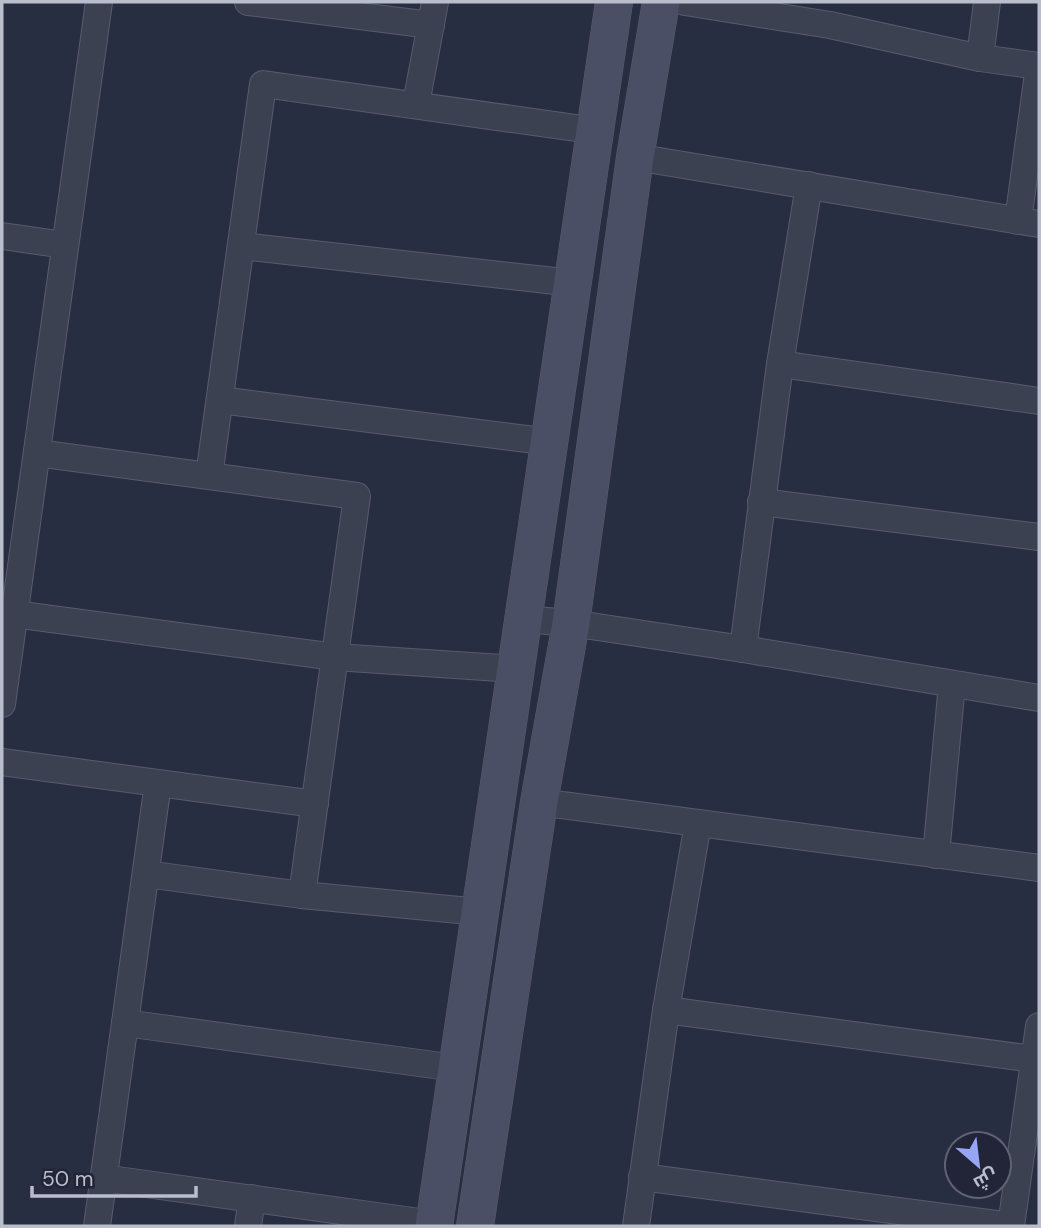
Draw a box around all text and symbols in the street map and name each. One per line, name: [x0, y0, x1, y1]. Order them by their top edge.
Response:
north arrow: [943, 1130, 1013, 1200]
scale bar: [32, 1154, 196, 1198]
text: ش: [969, 1163, 1002, 1196]
text: 50 m: [42, 1165, 93, 1193]

